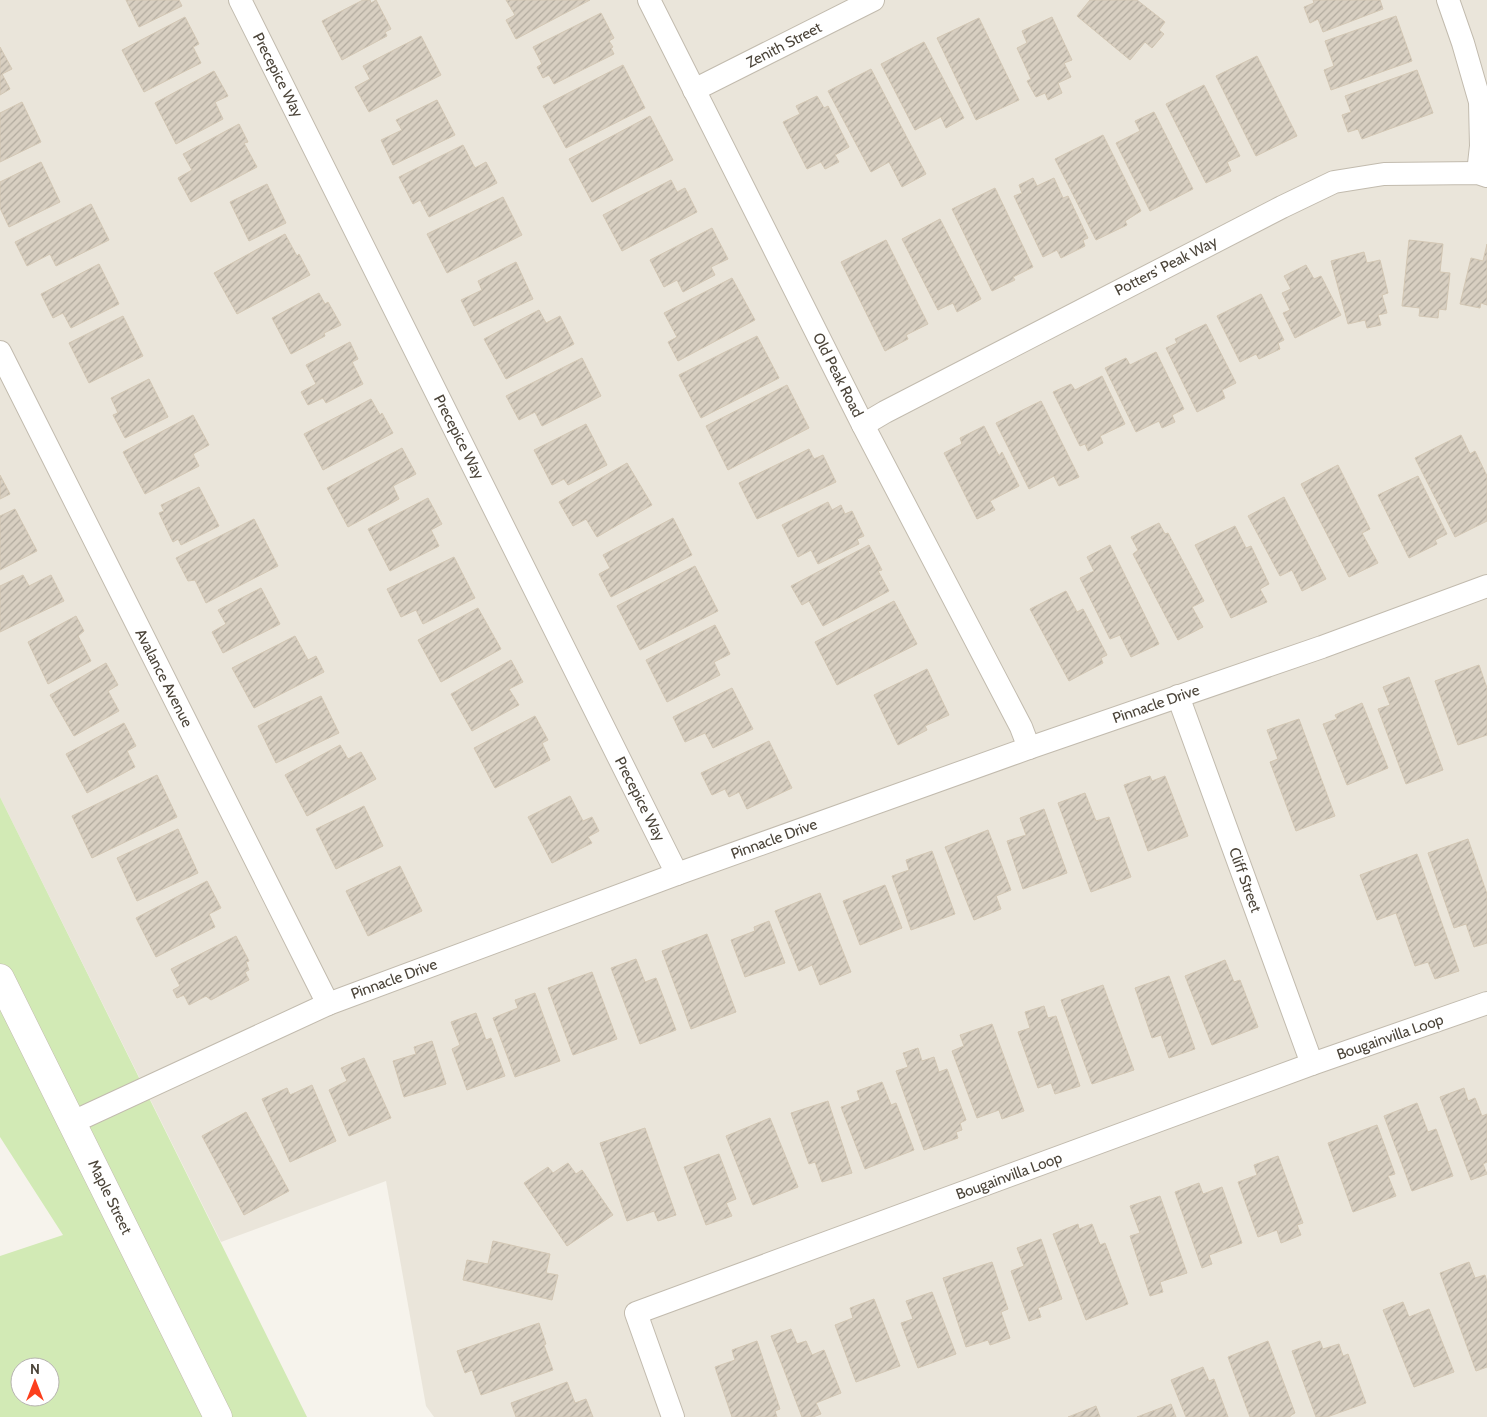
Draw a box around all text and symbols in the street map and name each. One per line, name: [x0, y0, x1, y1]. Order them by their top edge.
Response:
street label: Zenith Street: [743, 18, 825, 72]
street label: Precepice Way: [249, 30, 307, 121]
street label: Potters' Peak Way: [1112, 232, 1221, 300]
street label: Old Peak Road: [809, 330, 867, 420]
street label: Precepice Way: [430, 392, 488, 483]
street label: Avalance Avenue: [132, 626, 197, 730]
street label: Pinnacle Drive: [1110, 681, 1202, 727]
street label: Precepice Way: [611, 754, 669, 845]
street label: Pinnacle Drive: [728, 815, 820, 863]
street label: Cliff Street: [1225, 845, 1265, 915]
street label: Pinnacle Drive: [348, 955, 440, 1003]
street label: Bougainvilla Loop: [1334, 1010, 1446, 1064]
street label: Bougainvilla Loop: [954, 1148, 1064, 1204]
street label: Maple Street: [84, 1157, 136, 1237]
north arrow: [10, 1357, 60, 1407]
text: N: [30, 1360, 40, 1378]

